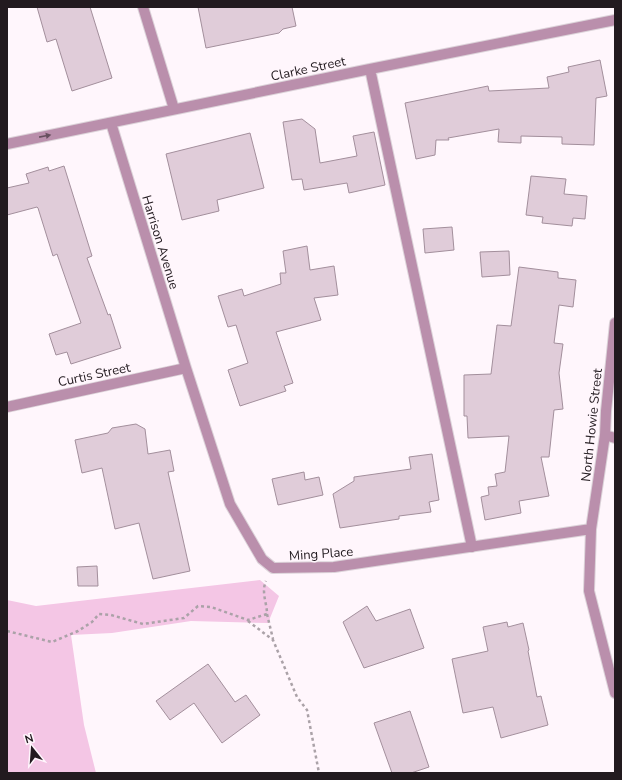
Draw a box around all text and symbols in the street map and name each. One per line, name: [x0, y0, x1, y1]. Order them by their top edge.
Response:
street label: Clarke Street: [269, 52, 348, 86]
one-way arrow: [39, 133, 51, 139]
street label: Harrison Avenue: [137, 193, 183, 292]
street label: Curtis Street: [56, 358, 132, 391]
street label: North Howie Street: [577, 367, 607, 483]
street label: Ming Place: [288, 543, 354, 565]
north arrow: [12, 728, 52, 768]
text: N: [23, 731, 35, 747]

